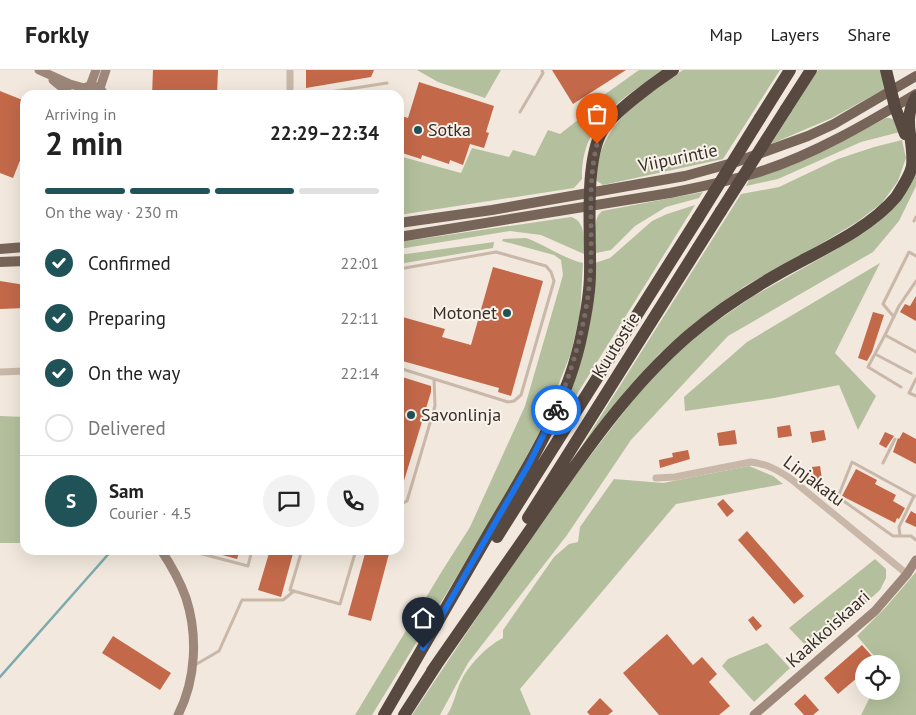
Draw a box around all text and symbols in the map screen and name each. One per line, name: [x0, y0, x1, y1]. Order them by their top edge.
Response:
text: Forkly: [25, 19, 89, 50]
text: Map: [710, 23, 742, 46]
text: Layers: [770, 23, 819, 46]
text: Share: [847, 23, 891, 46]
pin: [576, 93, 618, 144]
icon: bag: [583, 100, 611, 128]
text: Arriving in: [45, 104, 116, 124]
place label: Sotka: [428, 118, 471, 141]
text: 22:29–22:34: [270, 121, 379, 145]
text: 2 min: [45, 122, 123, 164]
marker: Sotka: [412, 124, 424, 136]
street label: Viipurintie: [635, 138, 719, 177]
text: On the way · 230 m: [45, 202, 178, 222]
icon: check: [45, 249, 73, 277]
text: Confirmed: [88, 251, 171, 275]
text: 22:01: [341, 253, 379, 273]
place label: Motonet: [432, 301, 497, 324]
icon: check: [45, 304, 73, 332]
text: Preparing: [88, 306, 166, 330]
marker: Motonet: [501, 307, 513, 319]
text: 22:11: [341, 308, 379, 328]
street label: Kuutostie: [586, 308, 645, 382]
icon: check: [45, 359, 73, 387]
text: On the way: [88, 361, 180, 385]
text: 22:14: [341, 363, 379, 383]
courier: [531, 385, 581, 435]
icon: bike: [542, 396, 570, 424]
place label: Savonlinja: [421, 403, 501, 426]
marker: Savonlinja: [405, 409, 417, 421]
text: Delivered: [88, 416, 166, 440]
street label: Linjakatu: [779, 450, 850, 511]
button: chat: [263, 475, 315, 527]
button: phone: [327, 475, 379, 527]
text: Sam: [109, 479, 144, 503]
text: S: [66, 489, 76, 513]
text: Courier · 4.5: [109, 503, 192, 523]
street label: Kaakkoiskaari: [781, 585, 874, 672]
pin: [402, 597, 444, 648]
icon: home: [409, 604, 437, 632]
map controls: [855, 655, 900, 700]
button: locate: [855, 655, 900, 700]

